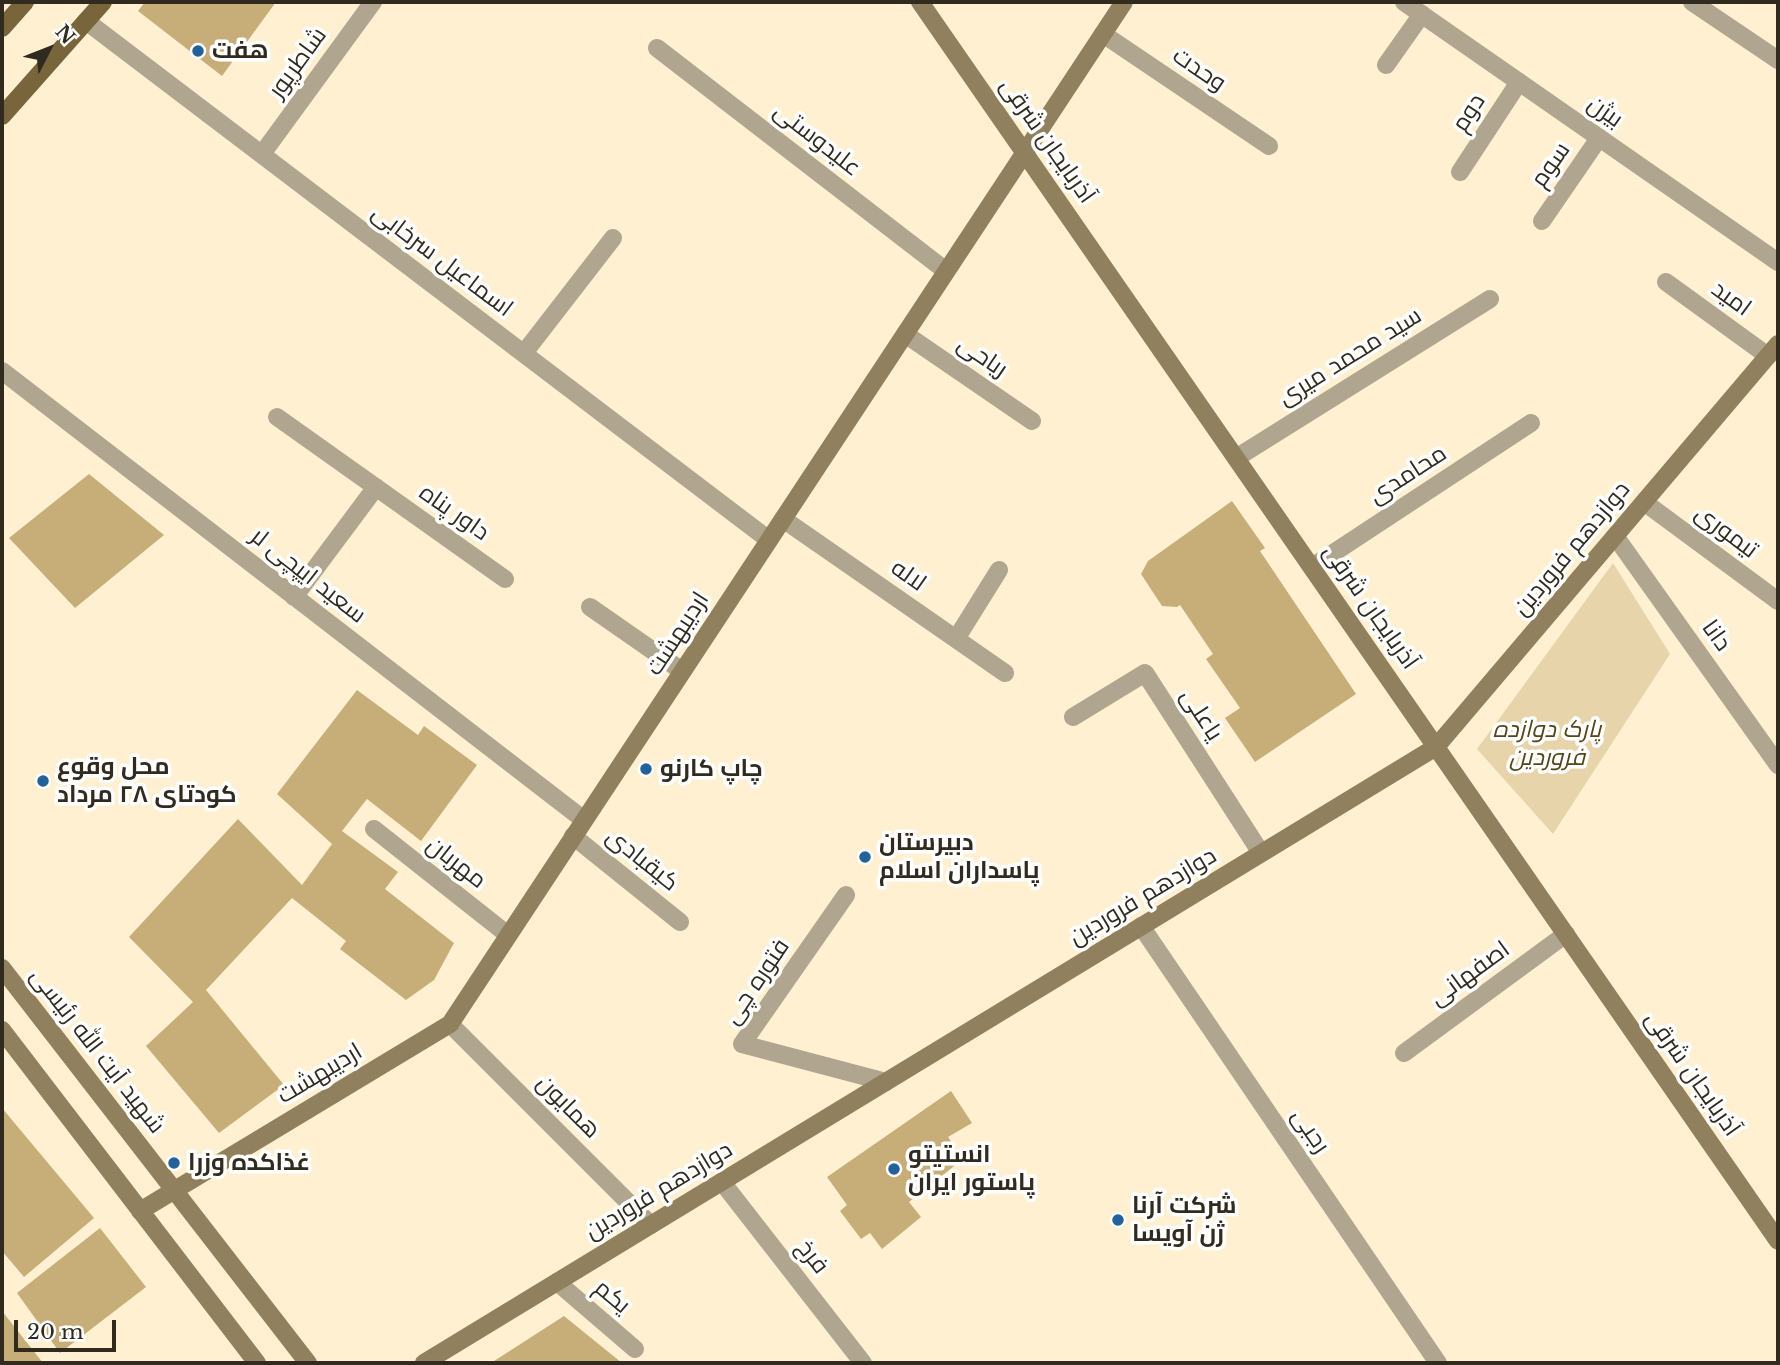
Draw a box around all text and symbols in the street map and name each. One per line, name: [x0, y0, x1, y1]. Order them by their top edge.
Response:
north arrow: [14, 14, 84, 84]
text: N: [50, 20, 80, 49]
street label: شاطرپور: [263, 22, 333, 104]
place label: هفت: [212, 37, 268, 65]
street label: وحدت: [1167, 42, 1231, 98]
marker: هفت: [190, 43, 206, 59]
street label: آذربایجان شرقی: [993, 73, 1101, 209]
street label: دوم: [1446, 89, 1492, 137]
street label: بیژن: [1582, 90, 1628, 134]
street label: علیدوستی: [768, 97, 866, 183]
street label: سوم: [1525, 137, 1577, 193]
street label: اسماعیل سرخابی: [366, 199, 518, 323]
street label: امید: [1706, 275, 1756, 323]
street label: سید محمد میری: [1273, 301, 1427, 413]
street label: ریاحی: [951, 330, 1013, 384]
street label: محامدی: [1364, 439, 1452, 511]
street label: دوازدهم فروردین: [1507, 476, 1637, 622]
street label: داور پناه: [413, 479, 495, 547]
street label: تیموری: [1689, 499, 1763, 565]
street label: سعید ایپچی لر: [245, 522, 371, 630]
street label: آذربایجان شرقی: [1316, 539, 1424, 675]
street label: لاله: [885, 554, 931, 598]
street label: اردیبهشت: [640, 587, 716, 681]
street label: دانا: [1695, 615, 1737, 657]
street label: یاعلی: [1174, 684, 1228, 746]
park label: پارک دوازده فروردین: [1493, 716, 1601, 772]
place label: محل وقوع کودتای ۲۸ مرداد: [57, 753, 237, 809]
place label: چاپ کارنو: [660, 755, 763, 783]
marker: چاپ کارنو: [638, 761, 654, 777]
marker: محل وقوع کودتای ۲۸ مرداد: [35, 773, 51, 789]
street label: کیقبادی: [600, 822, 684, 898]
place label: دبیرستان پاسداران اسلام: [879, 829, 1039, 885]
street label: مهربان: [420, 831, 492, 895]
street label: دوازدهم فروردین: [1064, 842, 1222, 952]
marker: دبیرستان پاسداران اسلام: [857, 849, 873, 865]
street label: فتوره چی: [718, 934, 796, 1030]
street label: اصفهانی: [1424, 935, 1516, 1013]
street label: شهید آیت الله رئیسی: [23, 963, 171, 1139]
street label: آذربایجان شرقی: [1638, 1006, 1746, 1142]
street label: اردیبهشت: [272, 1037, 368, 1111]
street label: همایون: [530, 1069, 606, 1145]
street label: رجبی: [1285, 1103, 1335, 1159]
street label: دوازدهم فروردین: [580, 1136, 738, 1246]
place label: انستیتو پاستور ایران: [908, 1141, 1035, 1197]
place label: غذاکده وزرا: [188, 1149, 310, 1177]
marker: غذاکده وزرا: [166, 1155, 182, 1171]
marker: انستیتو پاستور ایران: [886, 1161, 902, 1177]
place label: شرکت آرنا ژن آویسا: [1132, 1192, 1236, 1248]
marker: شرکت آرنا ژن آویسا: [1110, 1212, 1126, 1228]
street label: فرخ: [790, 1234, 834, 1280]
street label: یکم: [588, 1274, 636, 1320]
scale bar: [18, 1306, 119, 1350]
text: 20 m: [27, 1319, 84, 1345]

